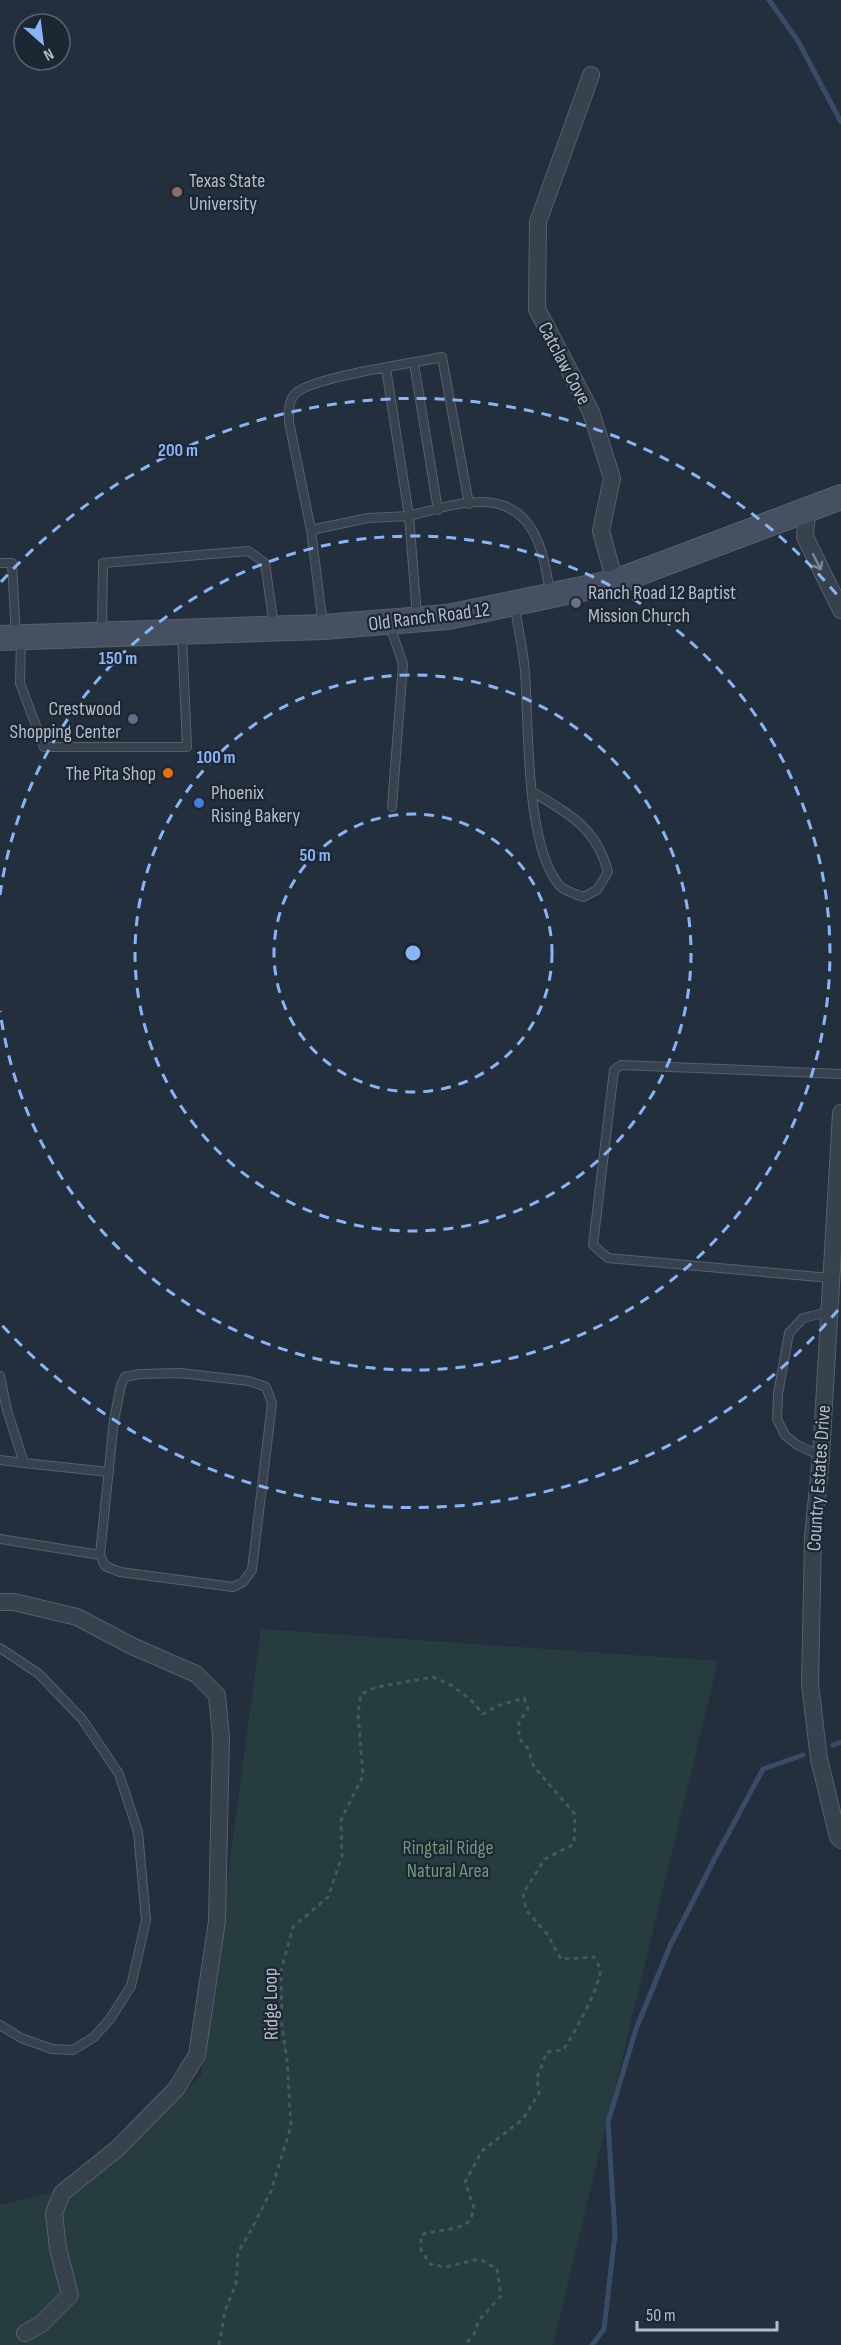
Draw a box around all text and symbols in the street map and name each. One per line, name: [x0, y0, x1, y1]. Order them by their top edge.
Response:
north arrow: [12, 12, 72, 72]
text: N: [40, 44, 57, 64]
place label: Texas State University: [189, 169, 265, 216]
marker: Texas State University: [170, 185, 184, 199]
street label: Catclaw Cove: [532, 318, 596, 409]
text: 200 m: [158, 440, 198, 461]
one-way arrow: [812, 552, 823, 570]
place label: Ranch Road 12 Baptist Mission Church: [588, 581, 736, 628]
marker: Ranch Road 12 Baptist Mission Church: [569, 596, 583, 610]
street label: Old Ranch Road 12: [367, 598, 491, 636]
text: 150 m: [99, 648, 137, 669]
place label: Crestwood Shopping Center: [10, 697, 121, 744]
marker: Crestwood Shopping Center: [126, 712, 140, 726]
text: 100 m: [197, 747, 236, 768]
place label: The Pita Shop: [66, 762, 156, 786]
marker: The Pita Shop: [161, 766, 175, 780]
place label: Phoenix Rising Bakery: [211, 781, 300, 828]
marker: Phoenix Rising Bakery: [192, 796, 206, 810]
text: 50 m: [299, 845, 331, 866]
centre of rings: [403, 943, 423, 963]
street label: Country Estates Drive: [802, 1404, 836, 1552]
park label: Ringtail Ridge Natural Area: [403, 1836, 493, 1883]
street label: Ridge Loop: [258, 1968, 284, 2040]
scale bar: [637, 2294, 776, 2332]
text: 50 m: [646, 2305, 676, 2326]

